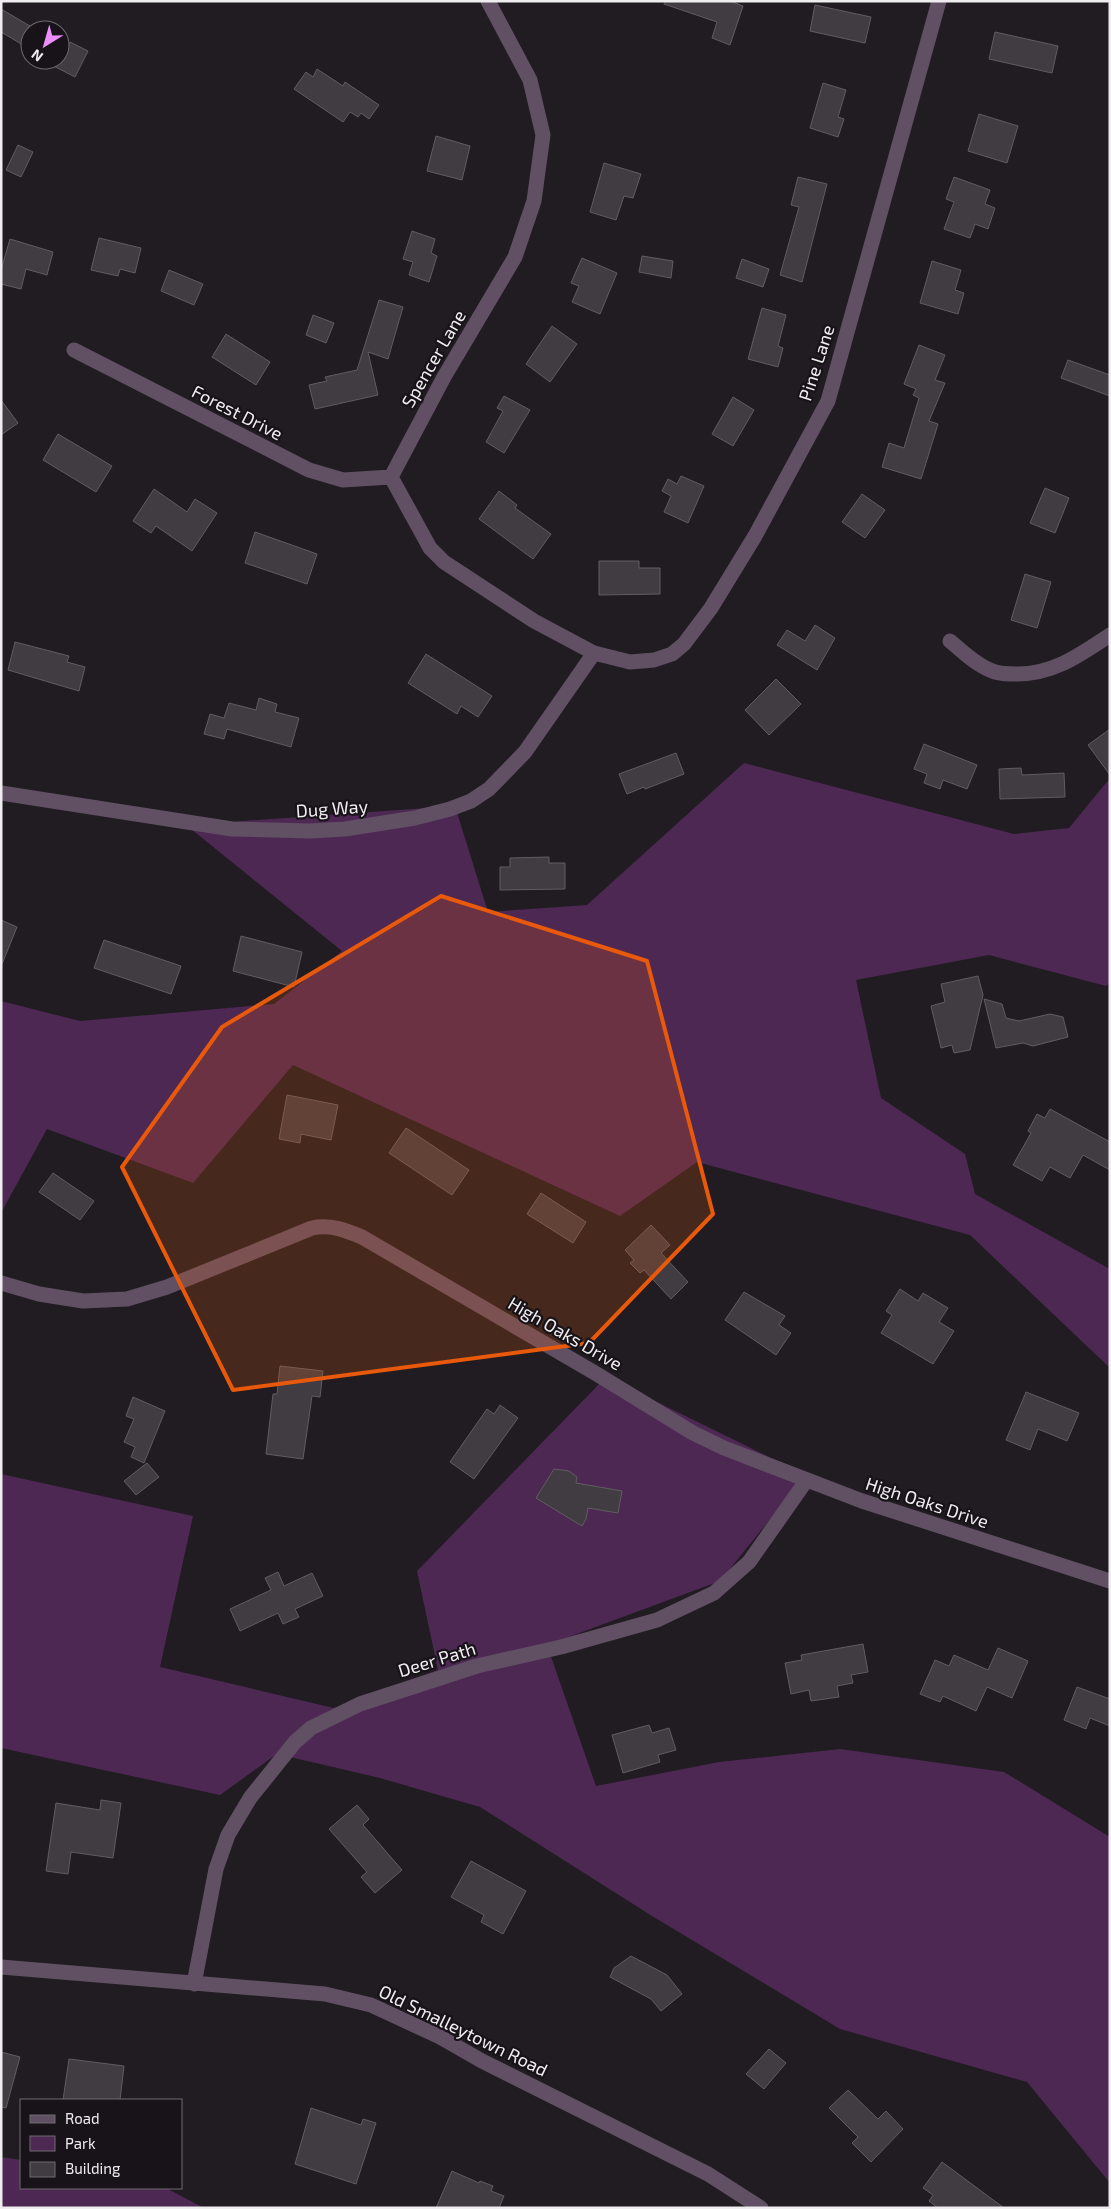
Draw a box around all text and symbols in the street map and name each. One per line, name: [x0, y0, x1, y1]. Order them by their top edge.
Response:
north arrow: [20, 20, 70, 70]
text: N: [28, 46, 46, 66]
street label: Spencer Lane: [396, 306, 470, 411]
street label: Pine Lane: [793, 322, 839, 403]
street label: Forest Drive: [188, 380, 287, 444]
street label: Dug Way: [295, 794, 369, 821]
street label: High Oaks Drive: [505, 1292, 626, 1375]
street label: High Oaks Drive: [863, 1472, 992, 1532]
street label: Deer Path: [395, 1637, 478, 1681]
street label: Old Smalleytown Road: [375, 1980, 551, 2081]
legend: [20, 2099, 182, 2189]
text: Road: [65, 2109, 100, 2127]
text: Park: [65, 2134, 96, 2152]
text: Building: [65, 2159, 121, 2177]

